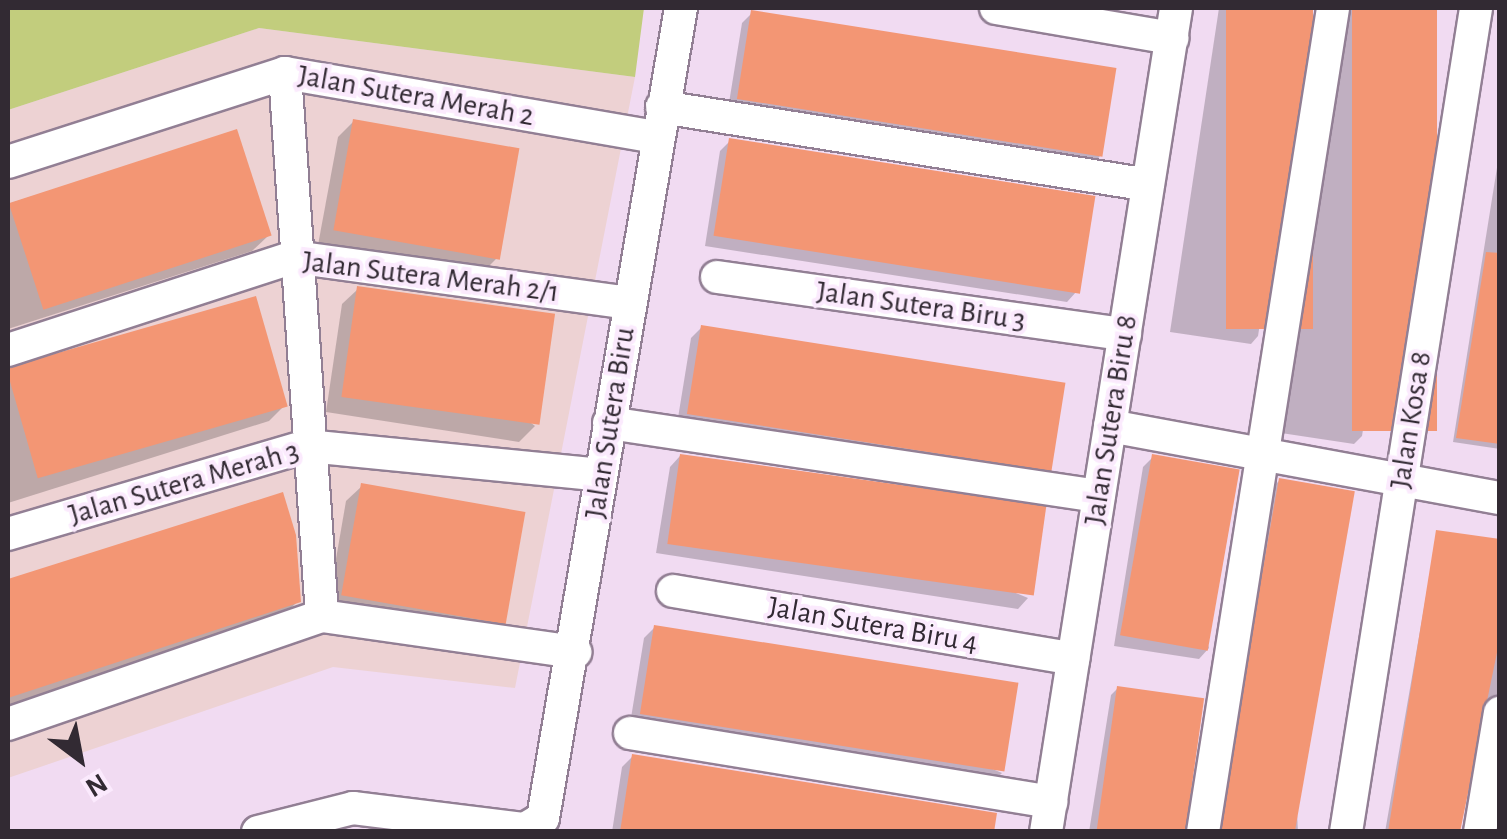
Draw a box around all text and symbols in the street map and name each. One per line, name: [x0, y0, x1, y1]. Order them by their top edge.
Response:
street label: Jalan Sutera Merah 2: [295, 58, 537, 134]
street label: Jalan Sutera Merah 2/1: [301, 243, 561, 311]
street label: Jalan Sutera Biru 3: [814, 274, 1028, 338]
street label: Jalan Sutera Biru 8: [1077, 312, 1145, 528]
street label: Jalan Sutera Biru: [577, 325, 643, 521]
street label: Jalan Kosa 8: [1382, 349, 1440, 491]
street label: Jalan Sutera Merah 3: [65, 433, 303, 533]
street label: Jalan Sutera Biru 4: [765, 589, 981, 661]
north arrow: [30, 709, 130, 809]
text: N: [80, 767, 112, 801]

